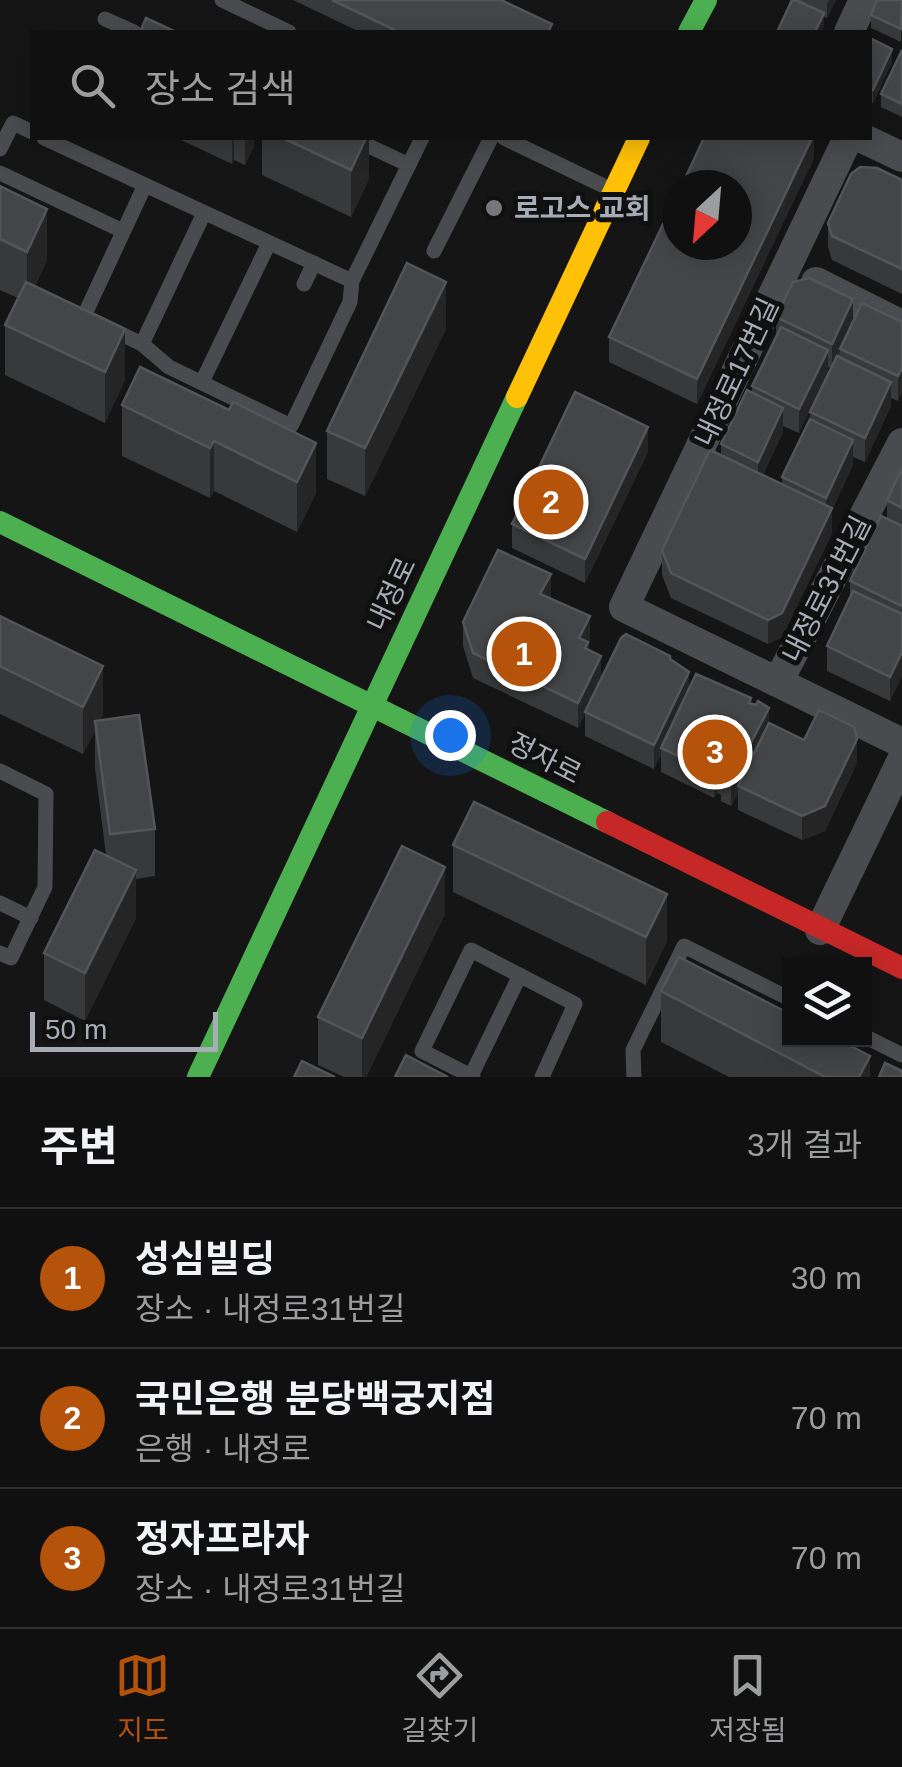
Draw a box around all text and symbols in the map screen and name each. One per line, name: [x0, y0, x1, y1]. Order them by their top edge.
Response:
search box: [30, 30, 872, 140]
icon: search: [65, 58, 120, 113]
text: 장소 검색: [145, 68, 295, 110]
north arrow: [662, 170, 752, 260]
place label: 로고스 교회: [514, 193, 651, 224]
marker: 로고스 교회: [483, 197, 505, 219]
street label: 내정로17번길: [689, 293, 784, 451]
pin: 2: [518, 464, 584, 540]
street label: 내정로31번길: [776, 511, 877, 668]
street label: 내정로: [361, 553, 422, 636]
pin: 1: [492, 616, 556, 692]
your location: [425, 710, 476, 761]
pin: 3: [682, 714, 748, 790]
street label: 정자로: [503, 727, 586, 790]
map controls: [782, 957, 872, 1047]
button: layers: [782, 957, 872, 1047]
scale bar: [30, 1007, 218, 1052]
text: 50 m: [45, 1014, 107, 1045]
text: 주변: [40, 1123, 117, 1170]
text: 3개 결과: [747, 1127, 862, 1163]
text: 성심빌딩: [135, 1238, 275, 1280]
text: 1: [64, 1260, 81, 1296]
text: 30 m: [791, 1260, 862, 1296]
text: 장소 · 내정로31번길: [135, 1291, 405, 1327]
text: 국민은행 분당백궁지점: [135, 1378, 495, 1420]
text: 2: [64, 1400, 81, 1436]
text: 70 m: [791, 1400, 862, 1436]
text: 은행 · 내정로: [135, 1431, 311, 1467]
text: 정자프라자: [135, 1518, 310, 1560]
text: 3: [64, 1540, 81, 1576]
text: 70 m: [791, 1540, 862, 1576]
text: 장소 · 내정로31번길: [135, 1571, 405, 1607]
tab: 지도: [115, 1648, 170, 1748]
tab: 길찾기: [401, 1648, 479, 1748]
tab: 저장됨: [709, 1648, 787, 1748]

